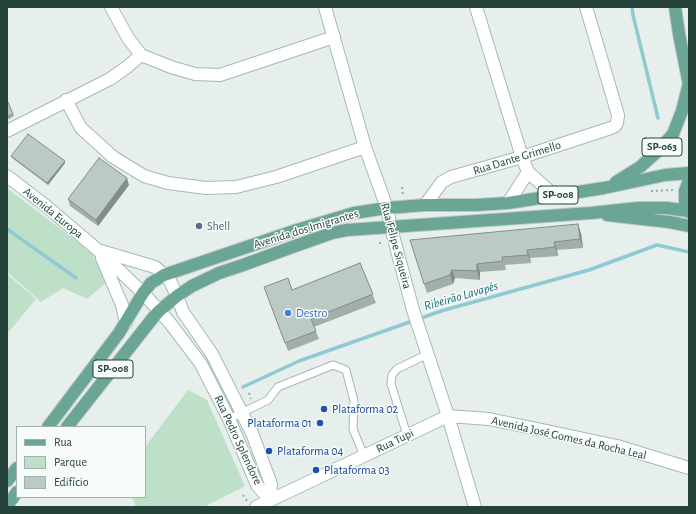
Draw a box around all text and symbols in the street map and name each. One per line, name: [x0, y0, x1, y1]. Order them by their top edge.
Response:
street label: Rua Dante Grimello: [471, 138, 563, 178]
road number: SP-063: [642, 138, 682, 156]
street label: Avenida Europa: [20, 184, 86, 242]
road number: SP-008: [538, 186, 578, 204]
street label: Rua Felipe Siqueira: [378, 201, 414, 291]
street label: Avenida dos Imigrantes: [252, 206, 360, 252]
place label: Shell: [207, 219, 230, 233]
marker: Shell: [194, 221, 204, 231]
water label: Ribeirão Lavapés: [422, 278, 500, 314]
place label: Destro: [296, 306, 327, 320]
marker: Destro: [283, 308, 293, 318]
road number: SP-008: [93, 360, 133, 378]
street label: Rua Pedro Splendore: [211, 393, 265, 487]
place label: Plataforma 02: [332, 402, 398, 416]
marker: Plataforma 02: [319, 404, 329, 414]
street label: Avenida José Gomes da Rocha Leal: [490, 413, 648, 463]
place label: Plataforma 01: [247, 416, 312, 430]
marker: Plataforma 01: [315, 418, 325, 428]
legend: [16, 426, 146, 498]
street label: Rua Tupi: [374, 426, 416, 456]
text: Rua: [54, 436, 72, 448]
place label: Plataforma 04: [277, 444, 343, 458]
marker: Plataforma 04: [264, 446, 274, 456]
text: Parque: [54, 456, 87, 468]
place label: Plataforma 03: [324, 463, 389, 477]
marker: Plataforma 03: [311, 465, 321, 475]
text: Edifício: [54, 476, 89, 488]

